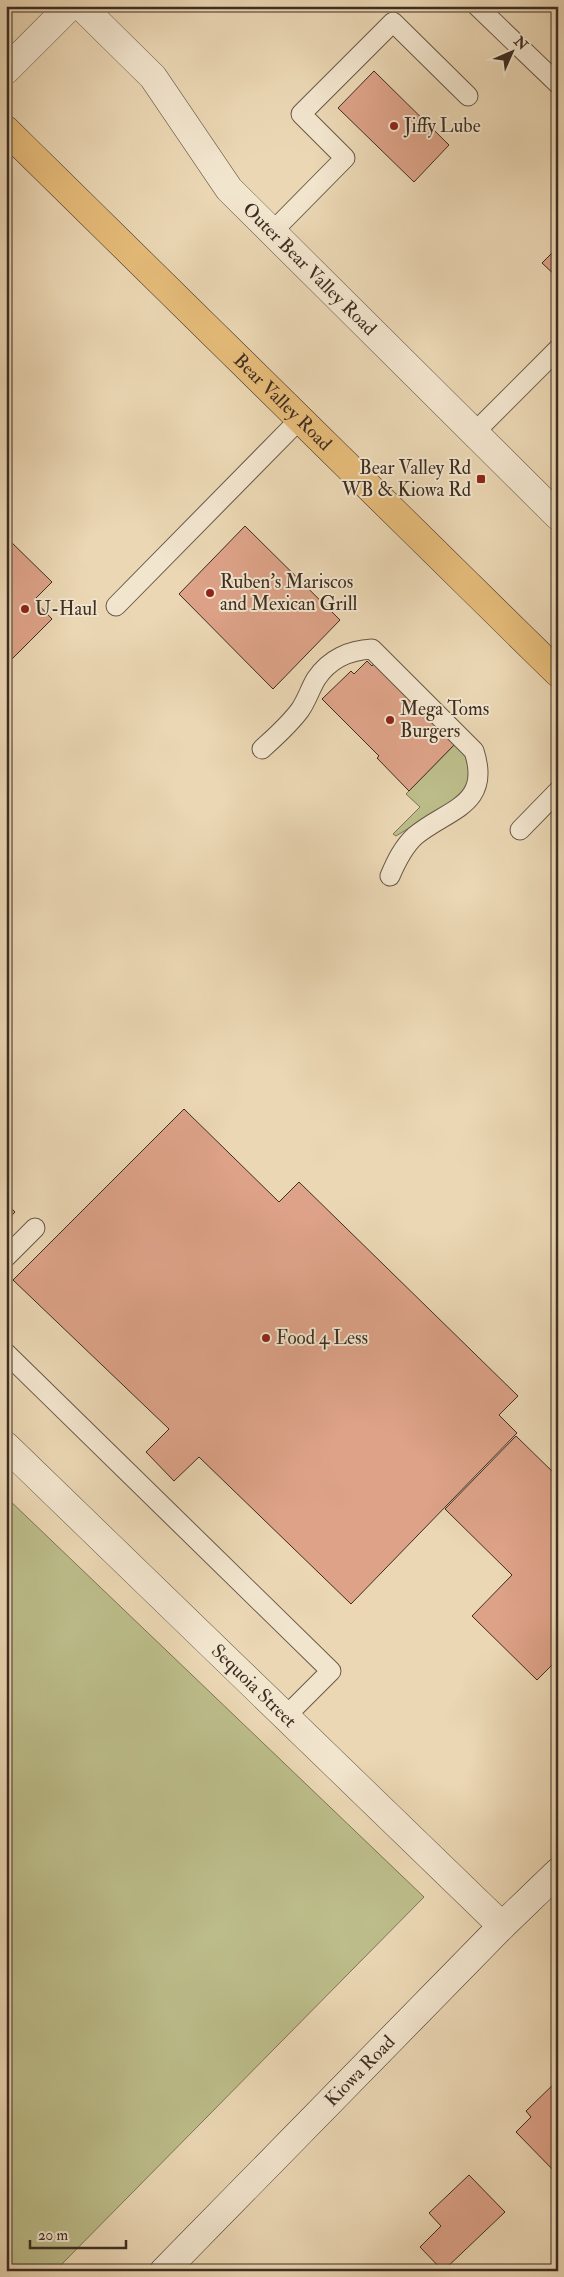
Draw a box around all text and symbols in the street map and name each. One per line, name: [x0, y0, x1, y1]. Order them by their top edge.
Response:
north arrow: [486, 28, 536, 78]
text: N: [510, 32, 532, 54]
place label: Jiffy Lube: [403, 114, 481, 138]
marker: Jiffy Lube: [388, 120, 400, 132]
street label: Outer Bear Valley Road: [238, 197, 382, 341]
street label: Bear Valley Road: [228, 348, 337, 456]
place label: Bear Valley Rd WB & Kiowa Rd: [341, 456, 472, 502]
marker: Bear Valley Rd WB & Kiowa Rd: [475, 473, 487, 485]
place label: Ruben's Mariscos and Mexican Grill: [220, 570, 358, 616]
marker: Ruben's Mariscos and Mexican Grill: [204, 587, 216, 599]
place label: U-Haul: [35, 597, 97, 621]
marker: U-Haul: [19, 603, 31, 615]
place label: Mega Toms Burgers: [400, 697, 489, 743]
marker: Mega Toms Burgers: [384, 714, 396, 726]
place label: Food 4 Less: [276, 1326, 368, 1350]
marker: Food 4 Less: [260, 1332, 272, 1344]
street label: Sequoia Street: [206, 1639, 302, 1733]
street label: Kiowa Road: [320, 2030, 401, 2112]
scale bar: [30, 2217, 126, 2249]
text: 20 m: [38, 2226, 68, 2245]

